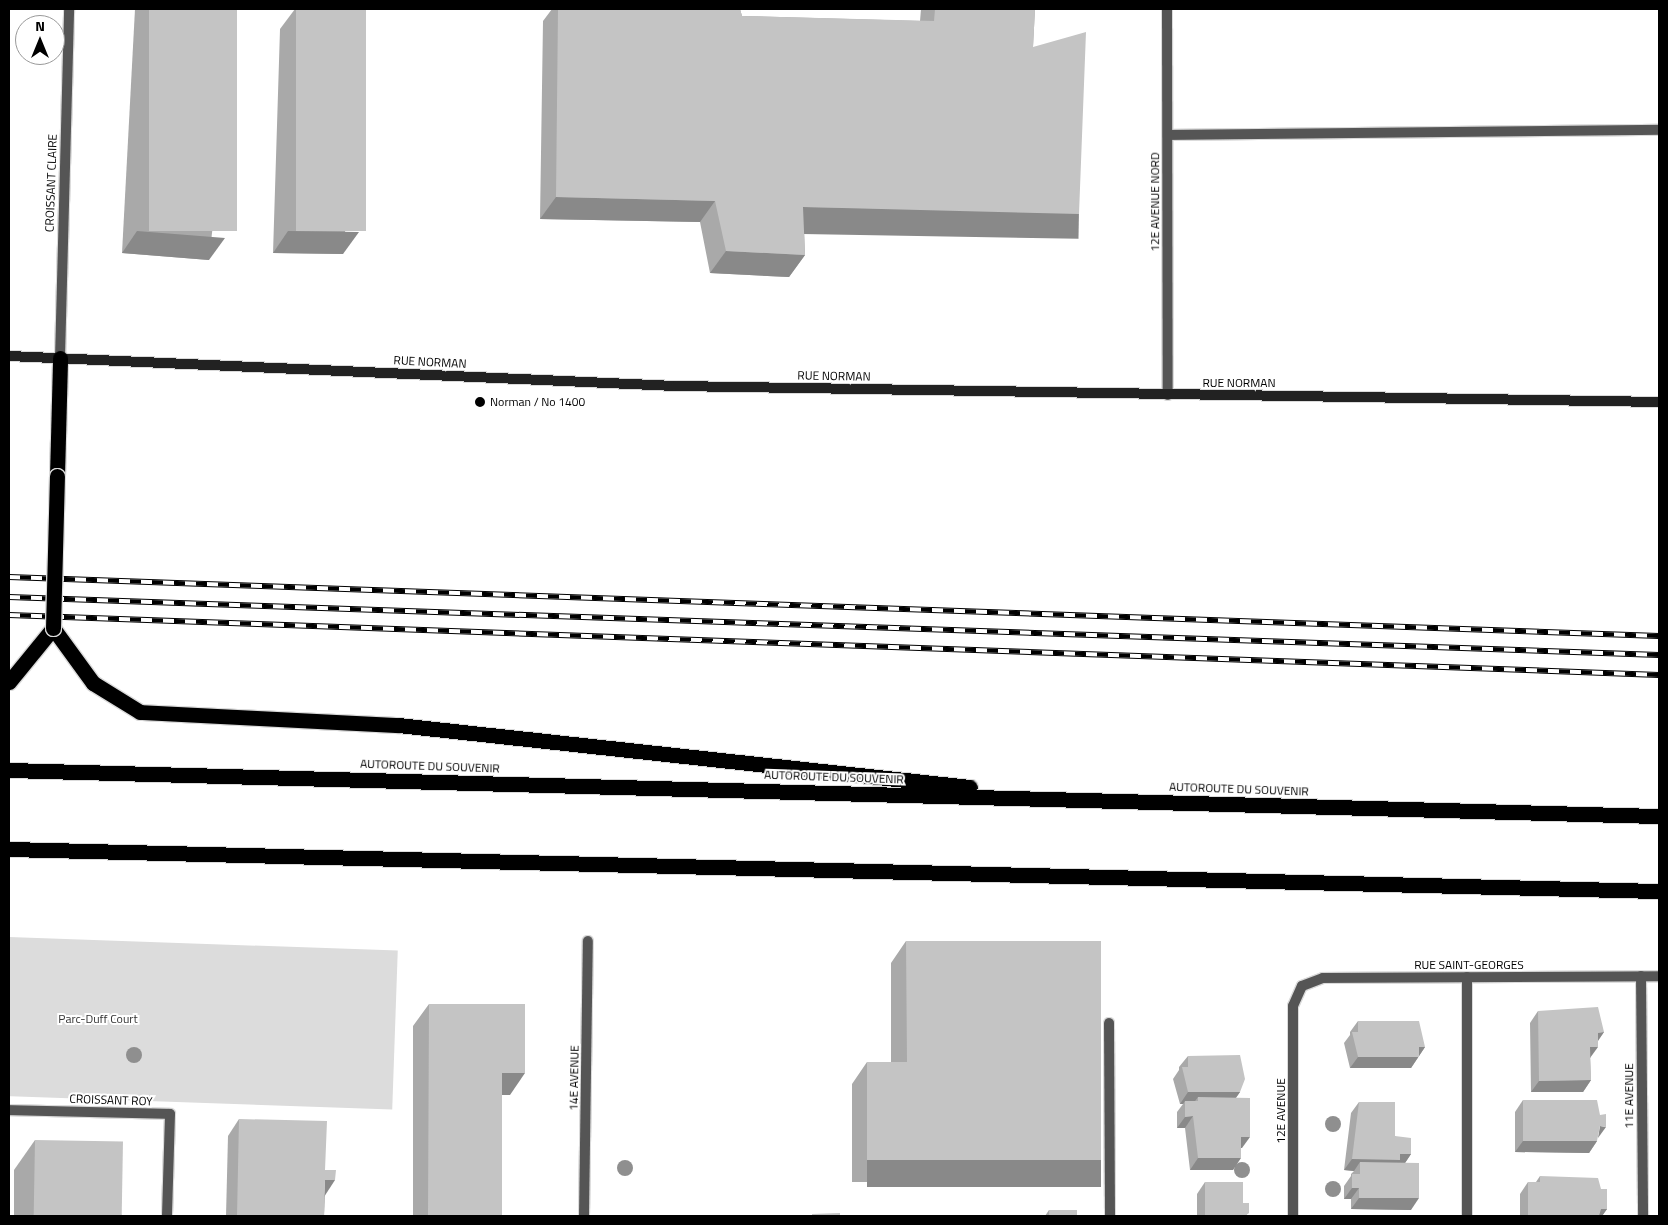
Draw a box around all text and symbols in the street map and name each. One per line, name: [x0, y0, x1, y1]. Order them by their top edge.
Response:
north arrow: [15, 15, 65, 65]
text: N: [35, 15, 45, 36]
street label: CROISSANT CLAIRE: [42, 134, 60, 232]
street label: 12E AVENUE NORD: [1148, 152, 1162, 252]
street label: RUE NORMAN: [393, 353, 467, 371]
street label: RUE NORMAN: [797, 368, 871, 384]
street label: RUE NORMAN: [1202, 376, 1276, 390]
place label: Norman / No 1400: [490, 395, 585, 409]
marker: Norman / No 1400: [474, 396, 486, 408]
street label: AUTOROUTE DU SOUVENIR: [360, 756, 500, 776]
street label: AUTOROUTE DU SOUVENIR: [764, 767, 904, 787]
street label: AUTOROUTE DU SOUVENIR: [1169, 779, 1309, 799]
street label: RUE SAINT-GEORGES: [1414, 958, 1524, 972]
park label: Parc-Duff Court: [58, 1012, 138, 1026]
street label: 14E AVENUE: [566, 1045, 582, 1111]
street label: 11E AVENUE: [1622, 1063, 1636, 1129]
street label: 12E AVENUE: [1274, 1078, 1288, 1144]
street label: CROISSANT ROY: [69, 1091, 153, 1109]

